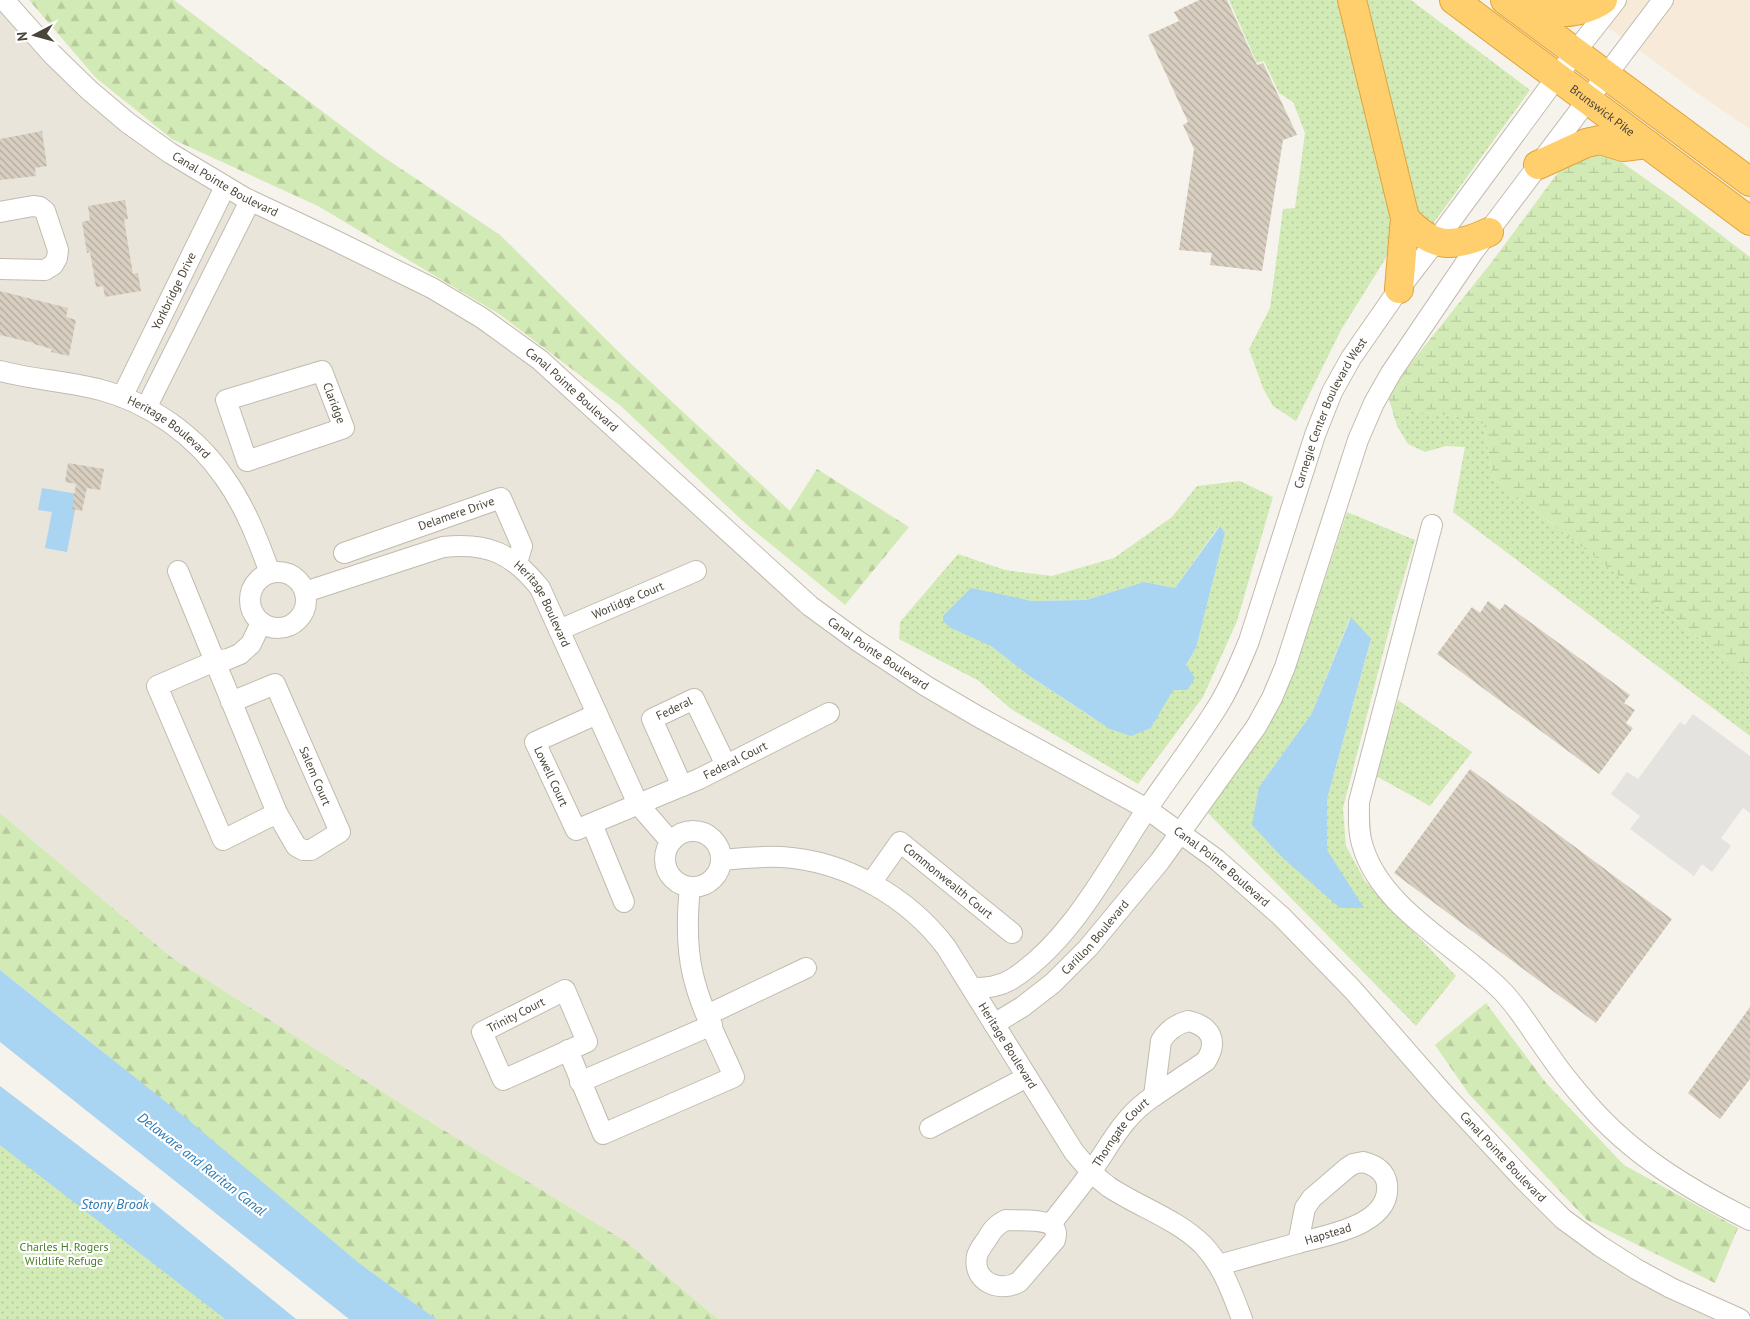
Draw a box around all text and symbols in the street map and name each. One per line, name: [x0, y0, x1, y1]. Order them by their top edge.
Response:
north arrow: [10, 10, 60, 60]
text: N: [13, 31, 32, 42]
street label: Brunswick Pike: [1567, 81, 1638, 139]
street label: Canal Pointe Boulevard: [170, 148, 281, 219]
street label: Yorkbridge Drive: [148, 249, 199, 332]
street label: Carnegie Center Boulevard West: [1290, 335, 1370, 490]
street label: Canal Pointe Boulevard: [523, 344, 622, 435]
street label: Claridge: [320, 380, 349, 425]
street label: Heritage Boulevard: [125, 392, 214, 461]
street label: Delamere Drive: [416, 493, 496, 533]
street label: Heritage Boulevard: [511, 557, 574, 649]
street label: Worlidge Court: [589, 578, 666, 622]
street label: Canal Pointe Boulevard: [825, 613, 932, 693]
street label: Federal: [653, 693, 695, 723]
street label: Federal Court: [701, 738, 770, 783]
street label: Salem Court: [296, 744, 335, 808]
street label: Lowell Court: [531, 744, 572, 809]
street label: Canal Pointe Boulevard: [1171, 823, 1273, 910]
street label: Commonwealth Court: [900, 840, 996, 922]
street label: Carillon Boulevard: [1058, 897, 1132, 978]
street label: Trinity Court: [484, 994, 547, 1035]
street label: Heritage Boulevard: [975, 999, 1041, 1091]
street label: Thorngate Court: [1089, 1094, 1151, 1170]
water label: Delaware and Raritan Canal: [134, 1108, 270, 1220]
street label: Canal Pointe Boulevard: [1457, 1108, 1550, 1205]
water label: Stony Brook: [81, 1195, 150, 1213]
street label: Hapstead: [1303, 1219, 1353, 1248]
park label: Charles H. Rogers Wildlife Refuge: [20, 1239, 108, 1268]

